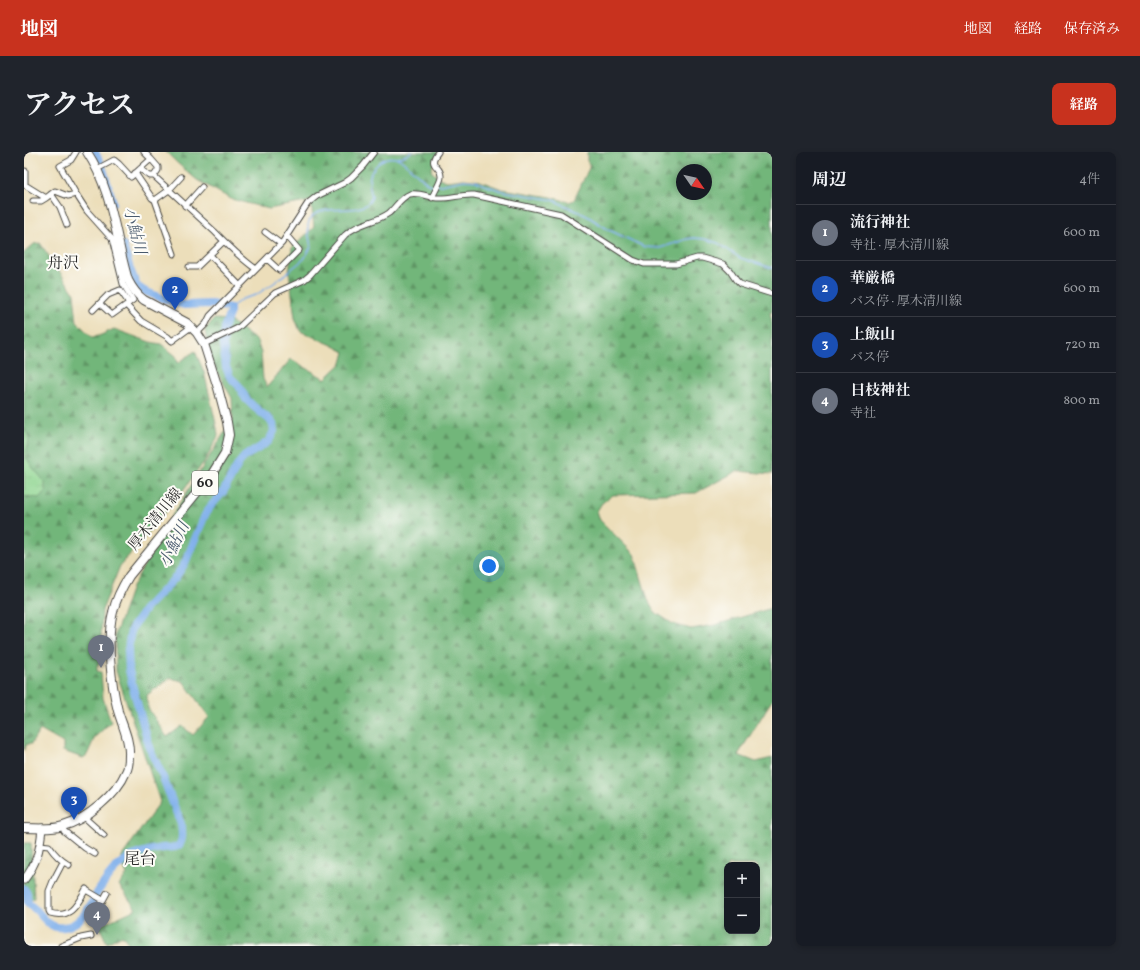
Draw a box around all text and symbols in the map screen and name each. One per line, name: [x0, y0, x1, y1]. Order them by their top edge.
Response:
text: 地図: [20, 17, 58, 43]
text: 地図: [964, 20, 992, 39]
text: 経路: [1014, 20, 1042, 39]
text: 保存済み: [1064, 20, 1120, 39]
button: 経路: [1052, 83, 1116, 125]
text: アクセス: [24, 87, 135, 126]
north arrow: [676, 164, 712, 200]
text: 周辺: [812, 169, 846, 192]
text: 4件: [1079, 171, 1100, 189]
water label: 小鮎川: [118, 205, 151, 259]
text: 流行神社: [850, 213, 910, 234]
text: 1: [822, 224, 828, 242]
text: 600 m: [1063, 224, 1100, 242]
text: 寺社 · 厚木清川線: [850, 237, 949, 255]
district label: 舟沢: [47, 253, 79, 275]
text: 華厳橋: [850, 269, 895, 290]
pin: 2: [162, 277, 188, 310]
text: 2: [822, 280, 828, 298]
text: 600 m: [1063, 280, 1100, 298]
text: バス停 · 厚木清川線: [850, 293, 962, 311]
text: 上飯山: [850, 325, 895, 346]
text: 3: [822, 336, 828, 354]
text: 720 m: [1065, 336, 1100, 354]
text: バス停: [850, 349, 889, 367]
text: 日枝神社: [850, 381, 910, 402]
text: 4: [821, 392, 829, 410]
text: 800 m: [1063, 392, 1100, 410]
text: 寺社: [850, 405, 876, 423]
road number: 60: [192, 471, 218, 495]
street label: 厚木清川線: [124, 484, 188, 556]
water label: 小鮎川: [155, 517, 196, 571]
your location: [479, 556, 499, 576]
pin: 1: [88, 635, 114, 668]
pin: 3: [61, 787, 87, 820]
district label: 尾台: [124, 849, 156, 871]
map controls: [724, 862, 760, 934]
button: +: [724, 862, 760, 898]
button: −: [724, 898, 760, 934]
pin: 4: [84, 902, 110, 935]

